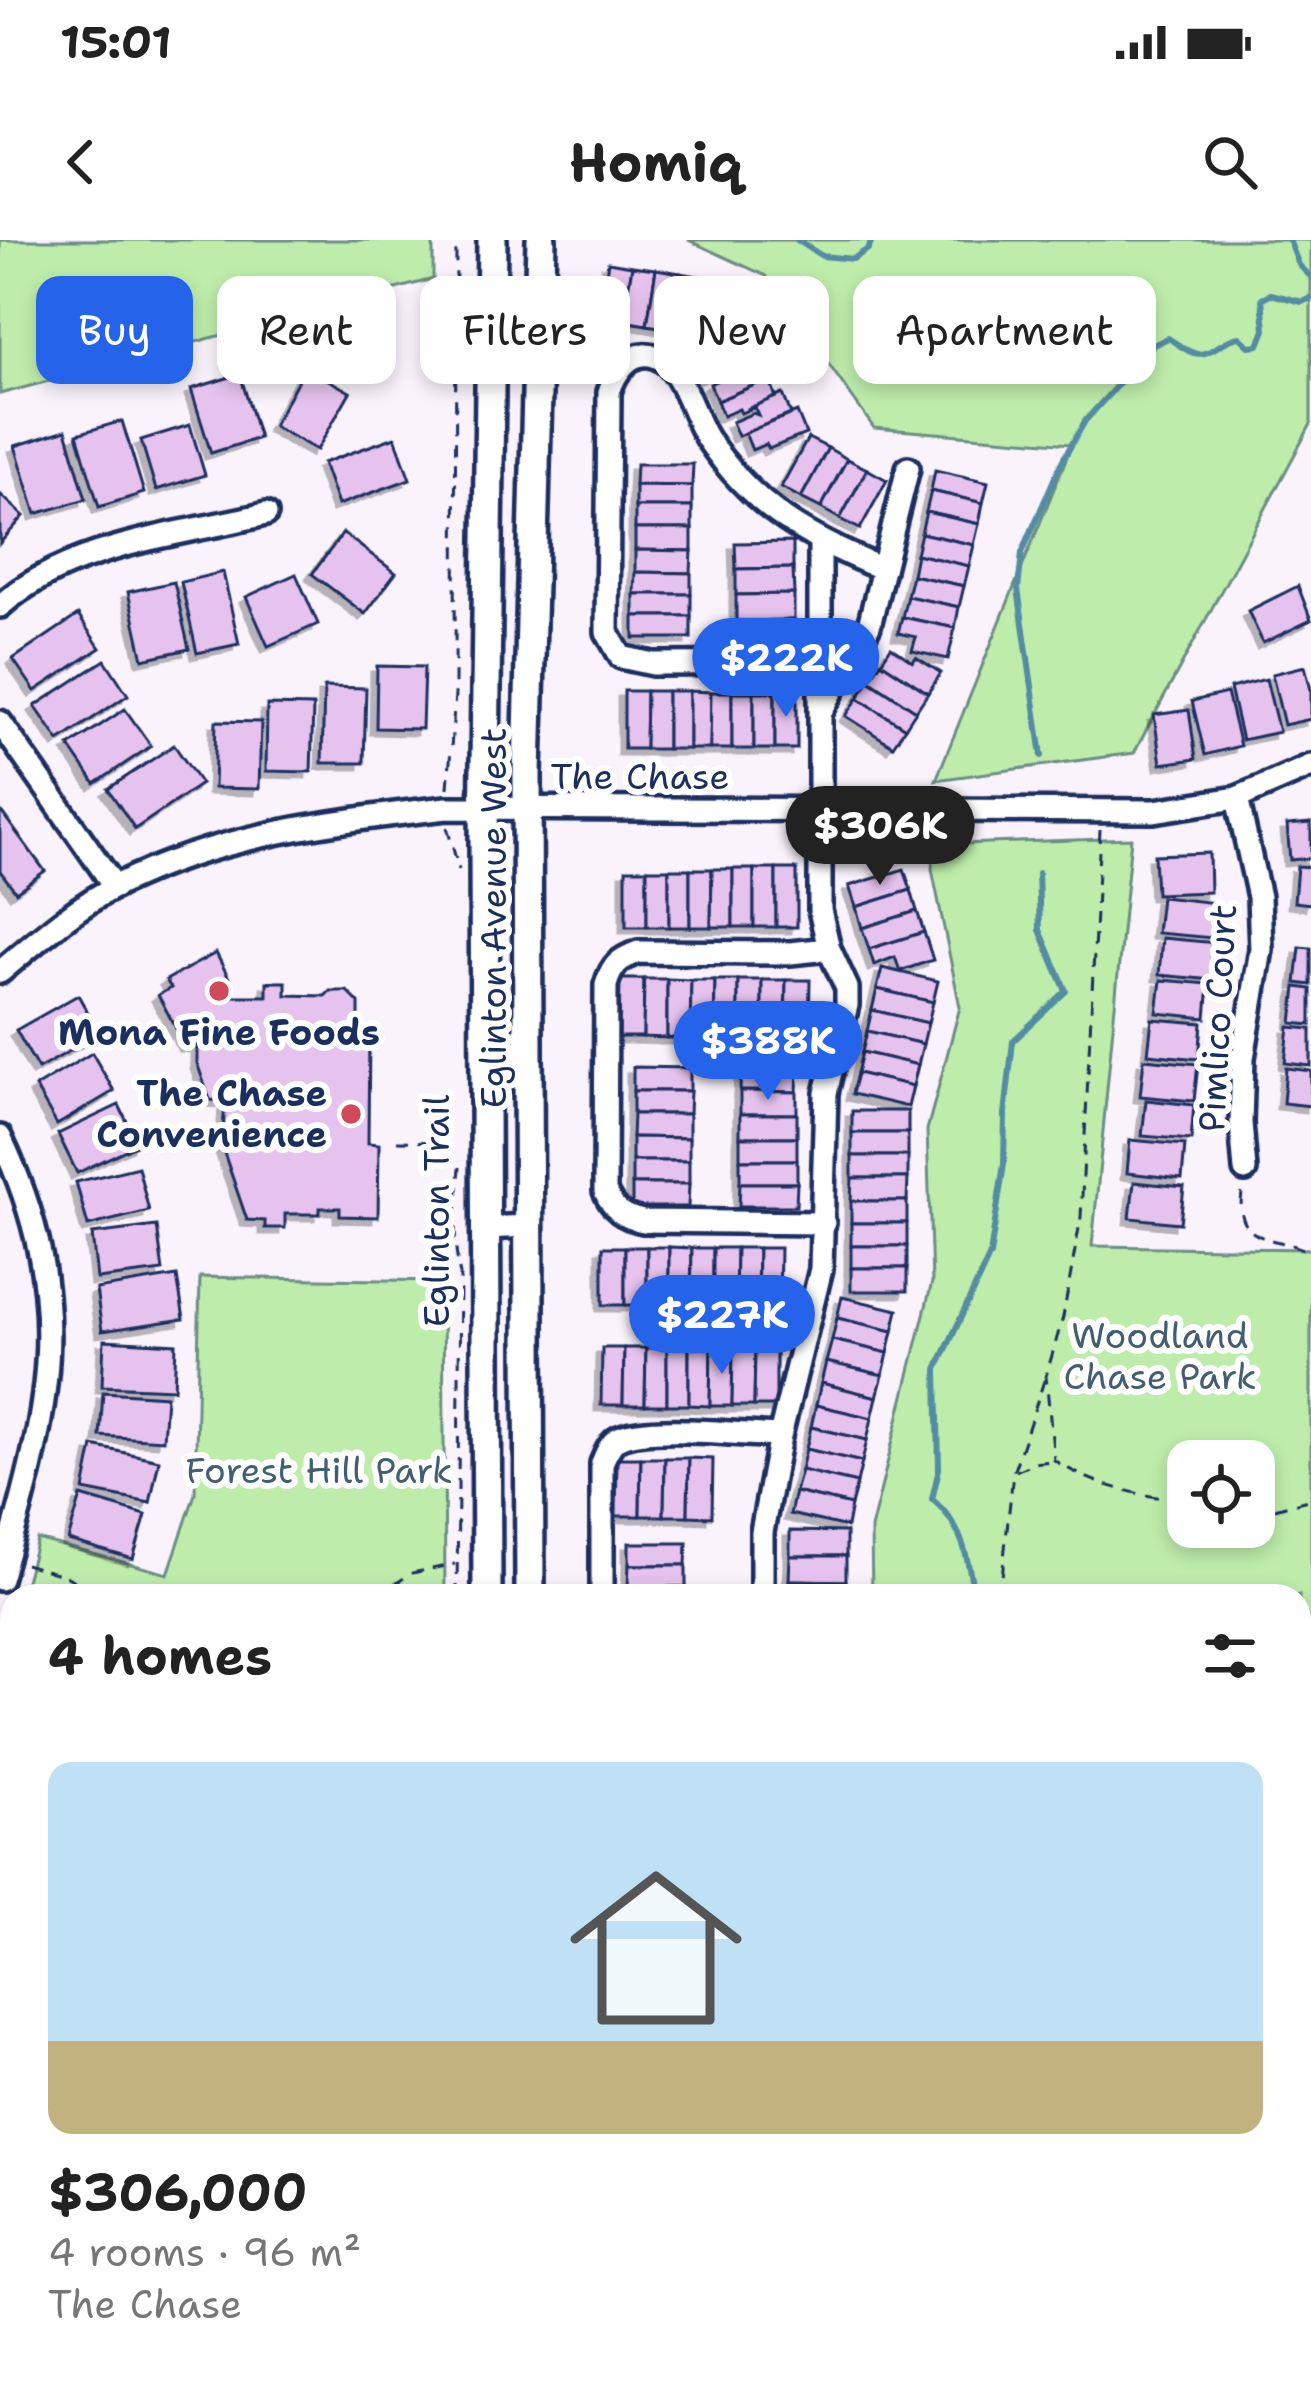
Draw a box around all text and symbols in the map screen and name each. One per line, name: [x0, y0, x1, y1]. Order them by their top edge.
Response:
text: 15:01: [60, 12, 172, 72]
text: Homiq: [569, 126, 742, 198]
icon: back: [48, 129, 114, 195]
icon: search: [1197, 129, 1263, 195]
chip: Buy: [36, 276, 193, 384]
chip: Rent: [217, 276, 396, 384]
chip: Filters: [420, 276, 630, 384]
chip: New: [654, 276, 829, 384]
chip: Apartment: [853, 276, 1156, 384]
pin: $222K: [702, 618, 870, 720]
text: $222K: [719, 631, 853, 683]
street label: Eglinton Avenue West: [469, 728, 518, 1108]
street label: The Chase: [550, 752, 730, 801]
pin: $306K: [796, 786, 964, 888]
text: $306K: [813, 799, 947, 851]
street label: Pimlico Court: [1187, 903, 1248, 1133]
marker: Mona Fine Foods: [206, 978, 232, 1004]
pin: $388K: [684, 1001, 852, 1103]
place label: Mona Fine Foods: [58, 1008, 380, 1057]
text: $388K: [700, 1014, 836, 1066]
place label: The Chase Convenience: [96, 1069, 327, 1159]
street label: Eglinton Trail: [412, 1095, 461, 1327]
marker: The Chase Convenience: [338, 1101, 364, 1127]
pin: $227K: [638, 1275, 806, 1377]
text: $227K: [656, 1288, 788, 1340]
park label: Woodland Chase Park: [1063, 1311, 1257, 1401]
map controls: [1167, 1440, 1275, 1548]
button: locate: [1167, 1440, 1275, 1548]
park label: Forest Hill Park: [185, 1446, 453, 1495]
text: 4 homes: [48, 1622, 272, 1690]
icon: filters: [1197, 1623, 1263, 1689]
icon: home: [548, 1840, 764, 2056]
text: $306,000: [48, 2158, 308, 2226]
text: 4 rooms · 96 m²: [48, 2226, 361, 2278]
text: The Chase: [48, 2278, 242, 2330]

